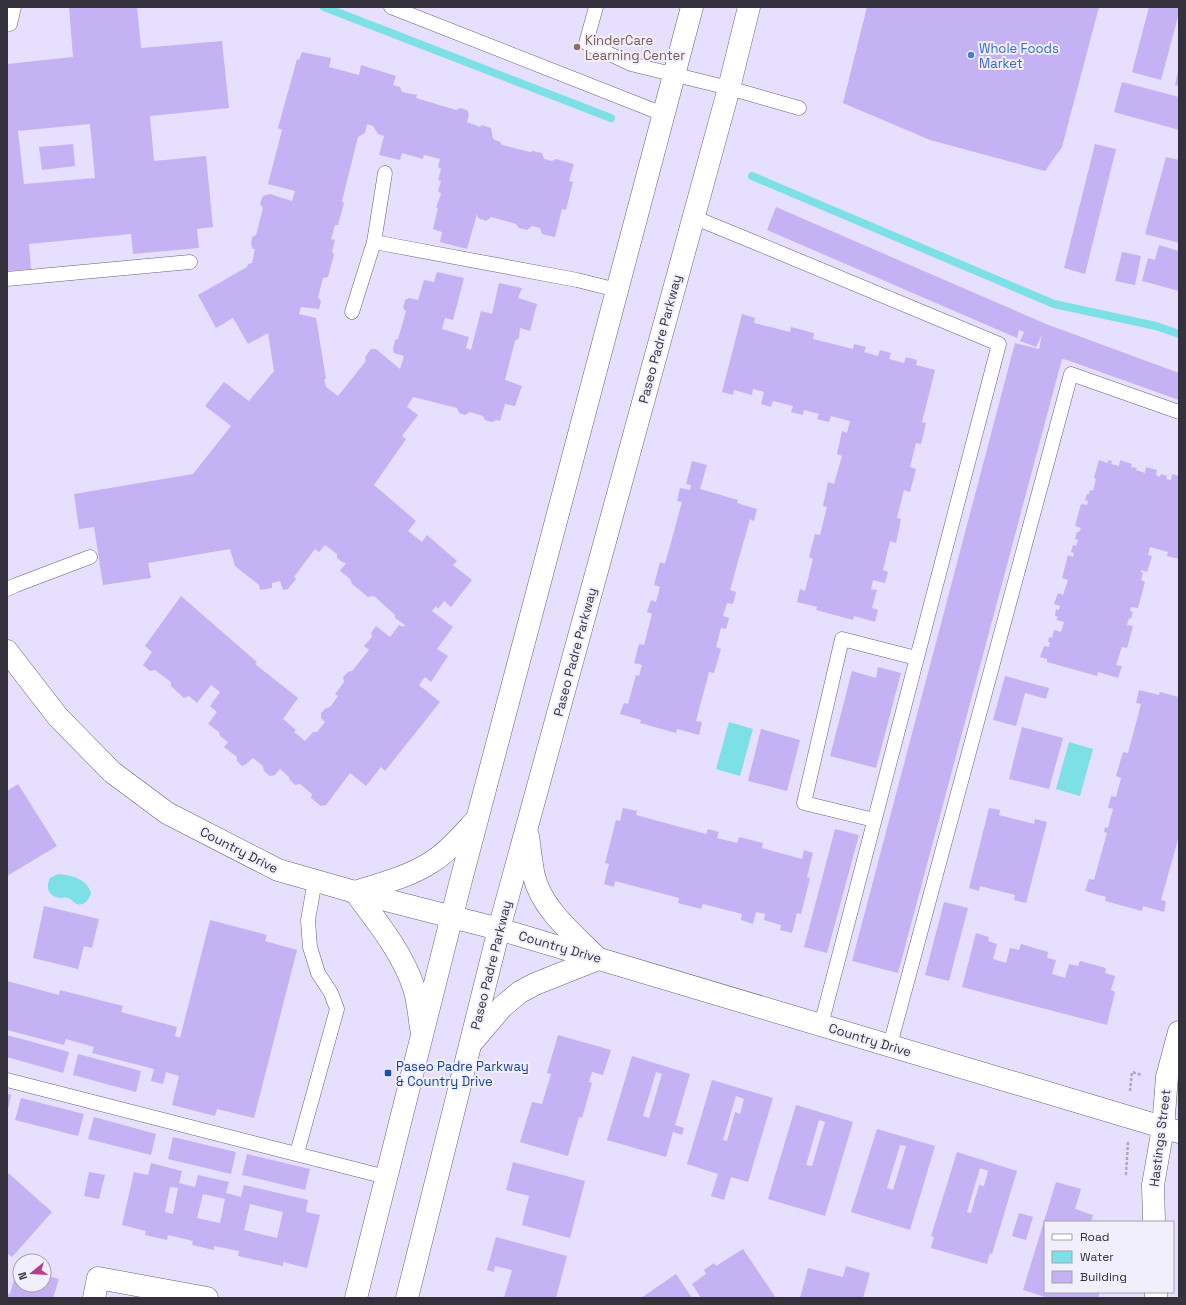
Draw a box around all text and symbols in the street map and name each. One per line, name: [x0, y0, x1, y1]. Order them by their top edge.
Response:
place label: KinderCare Learning Center: [585, 32, 685, 64]
place label: Whole Foods Market: [979, 40, 1059, 72]
marker: KinderCare Learning Center: [572, 42, 582, 52]
marker: Whole Foods Market: [966, 50, 976, 60]
street label: Paseo Padre Parkway: [635, 273, 685, 405]
street label: Paseo Padre Parkway: [550, 586, 600, 718]
street label: Country Drive: [197, 823, 281, 877]
street label: Paseo Padre Parkway: [467, 899, 515, 1031]
street label: Country Drive: [517, 927, 603, 967]
street label: Country Drive: [827, 1019, 913, 1061]
place label: Paseo Padre Parkway & Country Drive: [396, 1058, 529, 1090]
marker: Paseo Padre Parkway & Country Drive: [383, 1068, 393, 1078]
street label: Hastings Street: [1146, 1088, 1174, 1188]
legend: [1044, 1221, 1174, 1293]
text: Road: [1080, 1229, 1109, 1245]
text: Water: [1080, 1249, 1114, 1265]
north arrow: [12, 1253, 52, 1293]
text: Building: [1080, 1269, 1127, 1285]
text: N: [15, 1270, 30, 1282]

